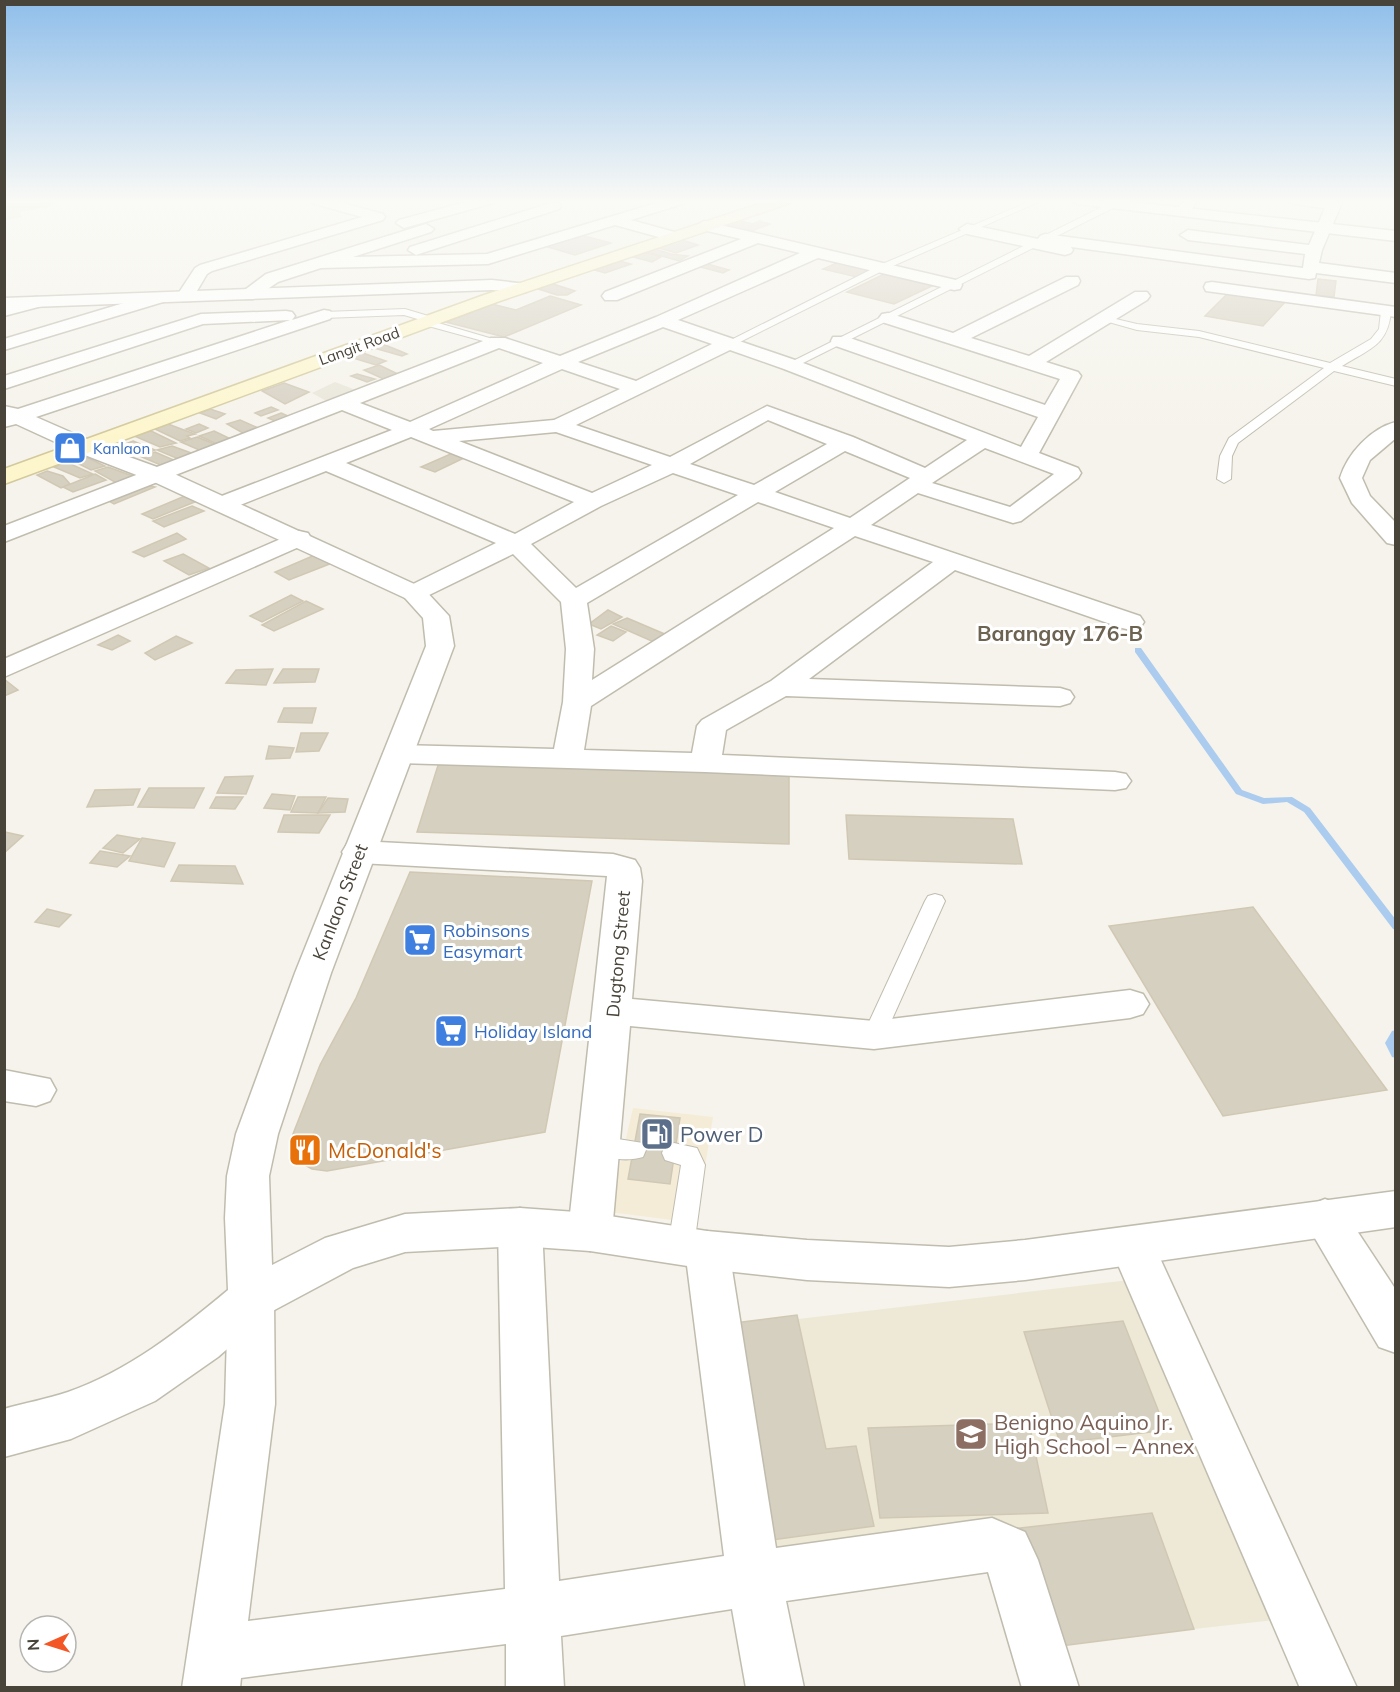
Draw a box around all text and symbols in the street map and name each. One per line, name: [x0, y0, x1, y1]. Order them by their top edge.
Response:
street label: Langit Road: [316, 323, 402, 369]
shop icon: Kanlaon: [52, 430, 88, 466]
place label: Kanlaon: [93, 439, 150, 458]
district label: Barangay 176-B: [977, 620, 1143, 646]
street label: Kanlaon Street: [307, 840, 373, 964]
street label: Dugtong Street: [601, 890, 635, 1018]
place label: Robinsons Easymart: [443, 919, 530, 963]
supermarket icon: Robinsons Easymart: [402, 922, 438, 958]
supermarket icon: Holiday Island: [433, 1013, 469, 1049]
place label: Holiday Island: [474, 1020, 592, 1043]
fuel station icon: Power D: [639, 1116, 675, 1152]
place label: Power D: [680, 1121, 763, 1147]
restaurant icon: McDonald's: [287, 1132, 323, 1168]
place label: McDonald's: [328, 1137, 442, 1163]
place label: Benigno Aquino Jr. High School – Annex: [994, 1409, 1195, 1459]
school or university icon: Benigno Aquino Jr. High School – Annex: [953, 1416, 989, 1452]
north arrow: [18, 1614, 78, 1674]
text: N: [23, 1638, 43, 1651]

